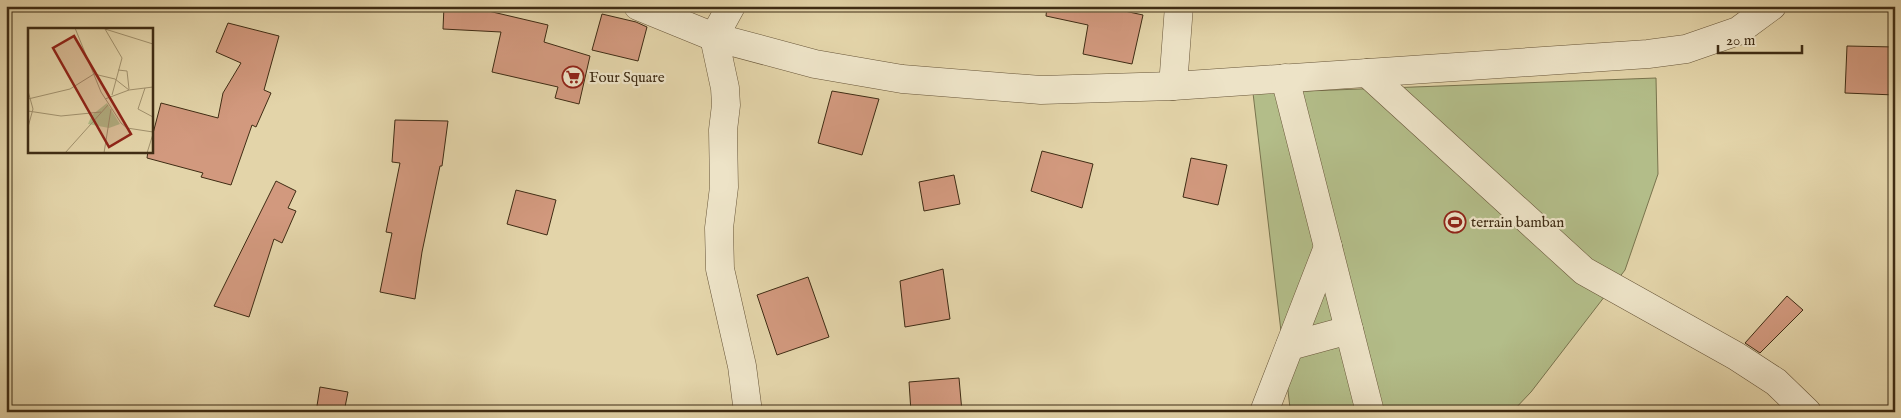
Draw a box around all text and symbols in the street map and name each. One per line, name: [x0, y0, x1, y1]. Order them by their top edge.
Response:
scale bar: [1718, 22, 1802, 54]
inset map: [28, 28, 152, 152]
text: 20 m: [1726, 31, 1756, 50]
supermarket icon: Four Square: [561, 65, 585, 89]
place label: Four Square: [589, 68, 665, 87]
sports icon: terrain bamban: [1443, 210, 1467, 234]
place label: terrain bamban: [1471, 213, 1564, 232]

